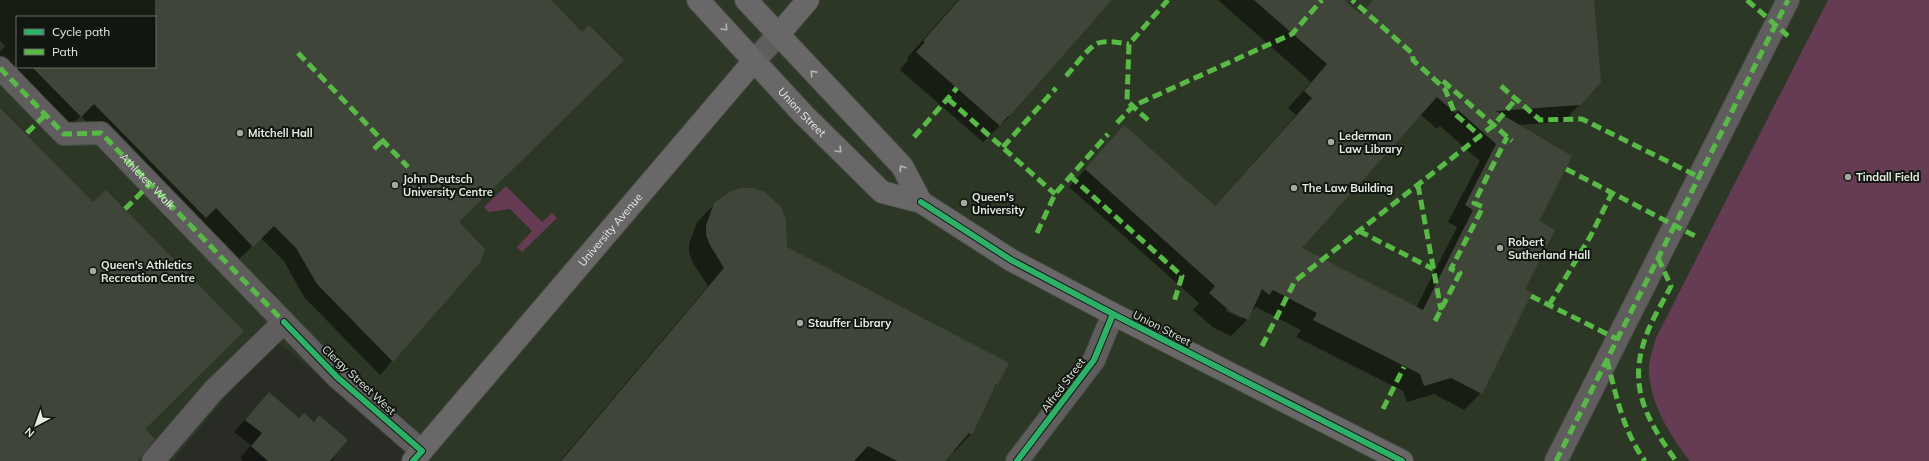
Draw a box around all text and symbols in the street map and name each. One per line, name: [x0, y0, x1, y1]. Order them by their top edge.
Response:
legend: [16, 16, 156, 68]
one-way arrow: [721, 23, 728, 31]
text: Cycle path: [52, 24, 110, 39]
text: Path: [52, 44, 78, 59]
one-way arrow: [811, 70, 818, 77]
street label: Union Street: [775, 85, 829, 140]
place label: Mitchell Hall: [248, 126, 313, 140]
marker: Mitchell Hall: [235, 128, 245, 138]
place label: Lederman Law Library: [1339, 129, 1402, 156]
marker: Lederman Law Library: [1326, 137, 1336, 147]
one-way arrow: [834, 145, 842, 153]
street label: Athletes’ Walk: [117, 150, 179, 213]
one-way arrow: [900, 165, 907, 172]
place label: Tindall Field: [1856, 170, 1920, 184]
place label: John Deutsch University Centre: [403, 172, 493, 199]
marker: Tindall Field: [1843, 172, 1853, 182]
marker: John Deutsch University Centre: [390, 180, 400, 190]
place label: The Law Building: [1302, 181, 1393, 195]
marker: The Law Building: [1289, 183, 1299, 193]
street label: University Avenue: [575, 190, 645, 269]
place label: Queen's University: [972, 190, 1024, 217]
marker: Queen's University: [959, 198, 969, 208]
place label: Robert Sutherland Hall: [1508, 235, 1590, 262]
marker: Robert Sutherland Hall: [1495, 243, 1505, 253]
place label: Queen's Athletics Recreation Centre: [101, 258, 195, 285]
marker: Queen's Athletics Recreation Centre: [88, 266, 98, 276]
street label: Union Street: [1131, 307, 1193, 349]
place label: Stauffer Library: [808, 316, 891, 330]
marker: Stauffer Library: [795, 318, 805, 328]
street label: Clergy Street West: [319, 342, 399, 418]
street label: Alfred Street: [1038, 355, 1088, 415]
north arrow: [16, 405, 56, 445]
text: N: [22, 425, 37, 441]

